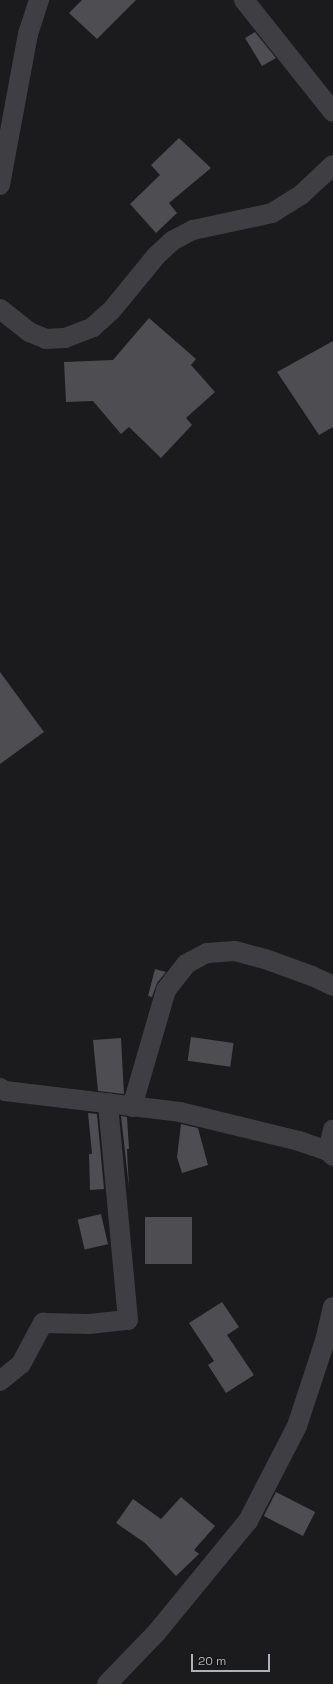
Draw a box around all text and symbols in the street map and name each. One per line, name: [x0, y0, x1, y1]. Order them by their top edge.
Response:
scale bar: [193, 1646, 272, 1672]
text: 20 m: [198, 1653, 226, 1669]

